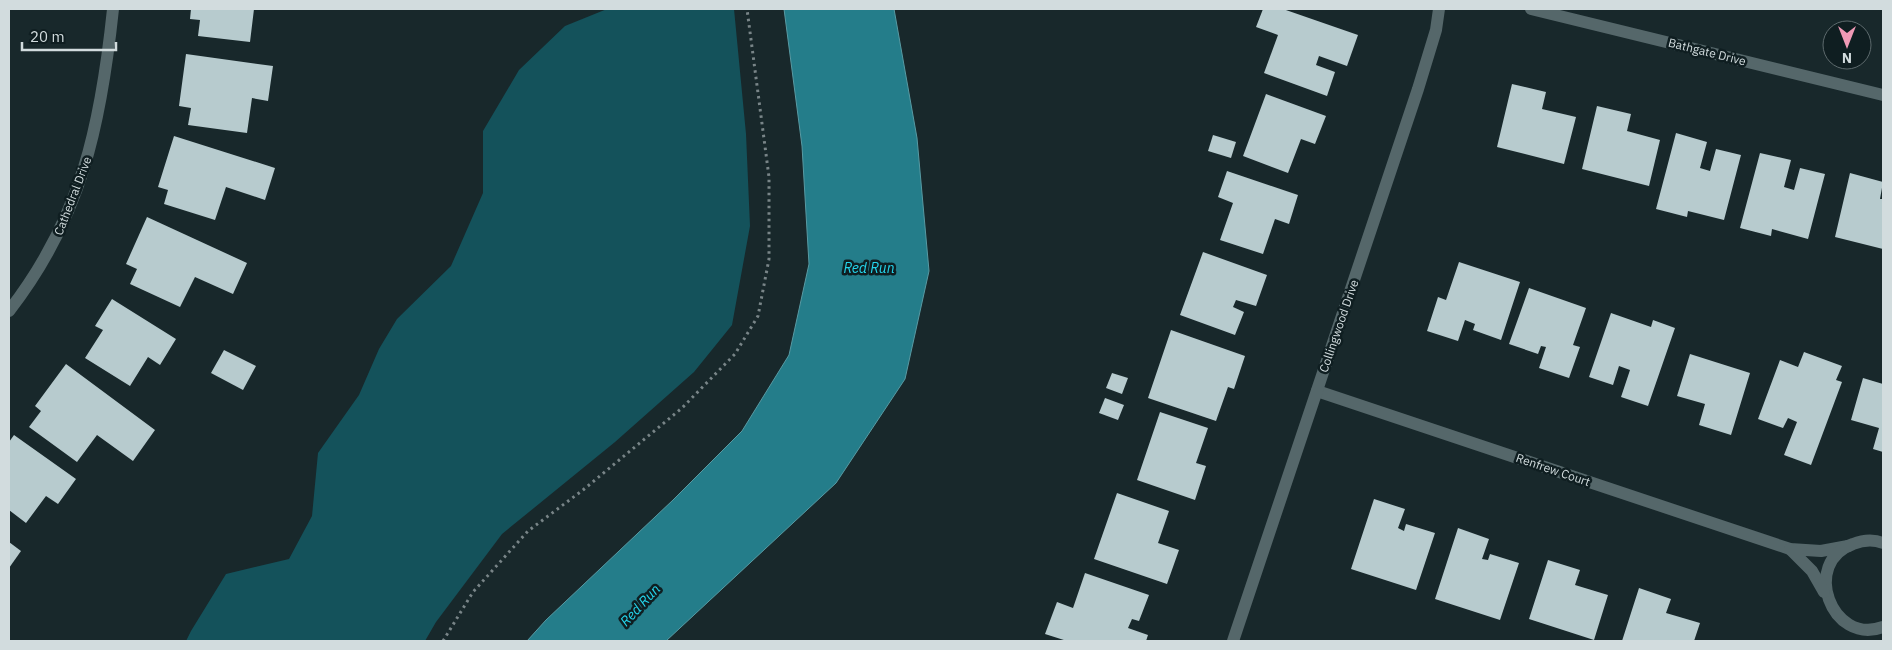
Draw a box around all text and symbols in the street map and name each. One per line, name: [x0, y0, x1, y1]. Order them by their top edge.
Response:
scale bar: [22, 20, 116, 52]
north arrow: [1822, 20, 1872, 70]
text: 20 m: [30, 27, 65, 46]
street label: Bathgate Drive: [1667, 35, 1748, 68]
text: N: [1842, 49, 1852, 67]
street label: Cathedral Drive: [51, 154, 95, 237]
water label: Red Run: [843, 259, 895, 277]
street label: Collingwood Drive: [1316, 277, 1362, 374]
street label: Renfrew Court: [1514, 450, 1592, 489]
water label: Red Run: [616, 580, 664, 630]

